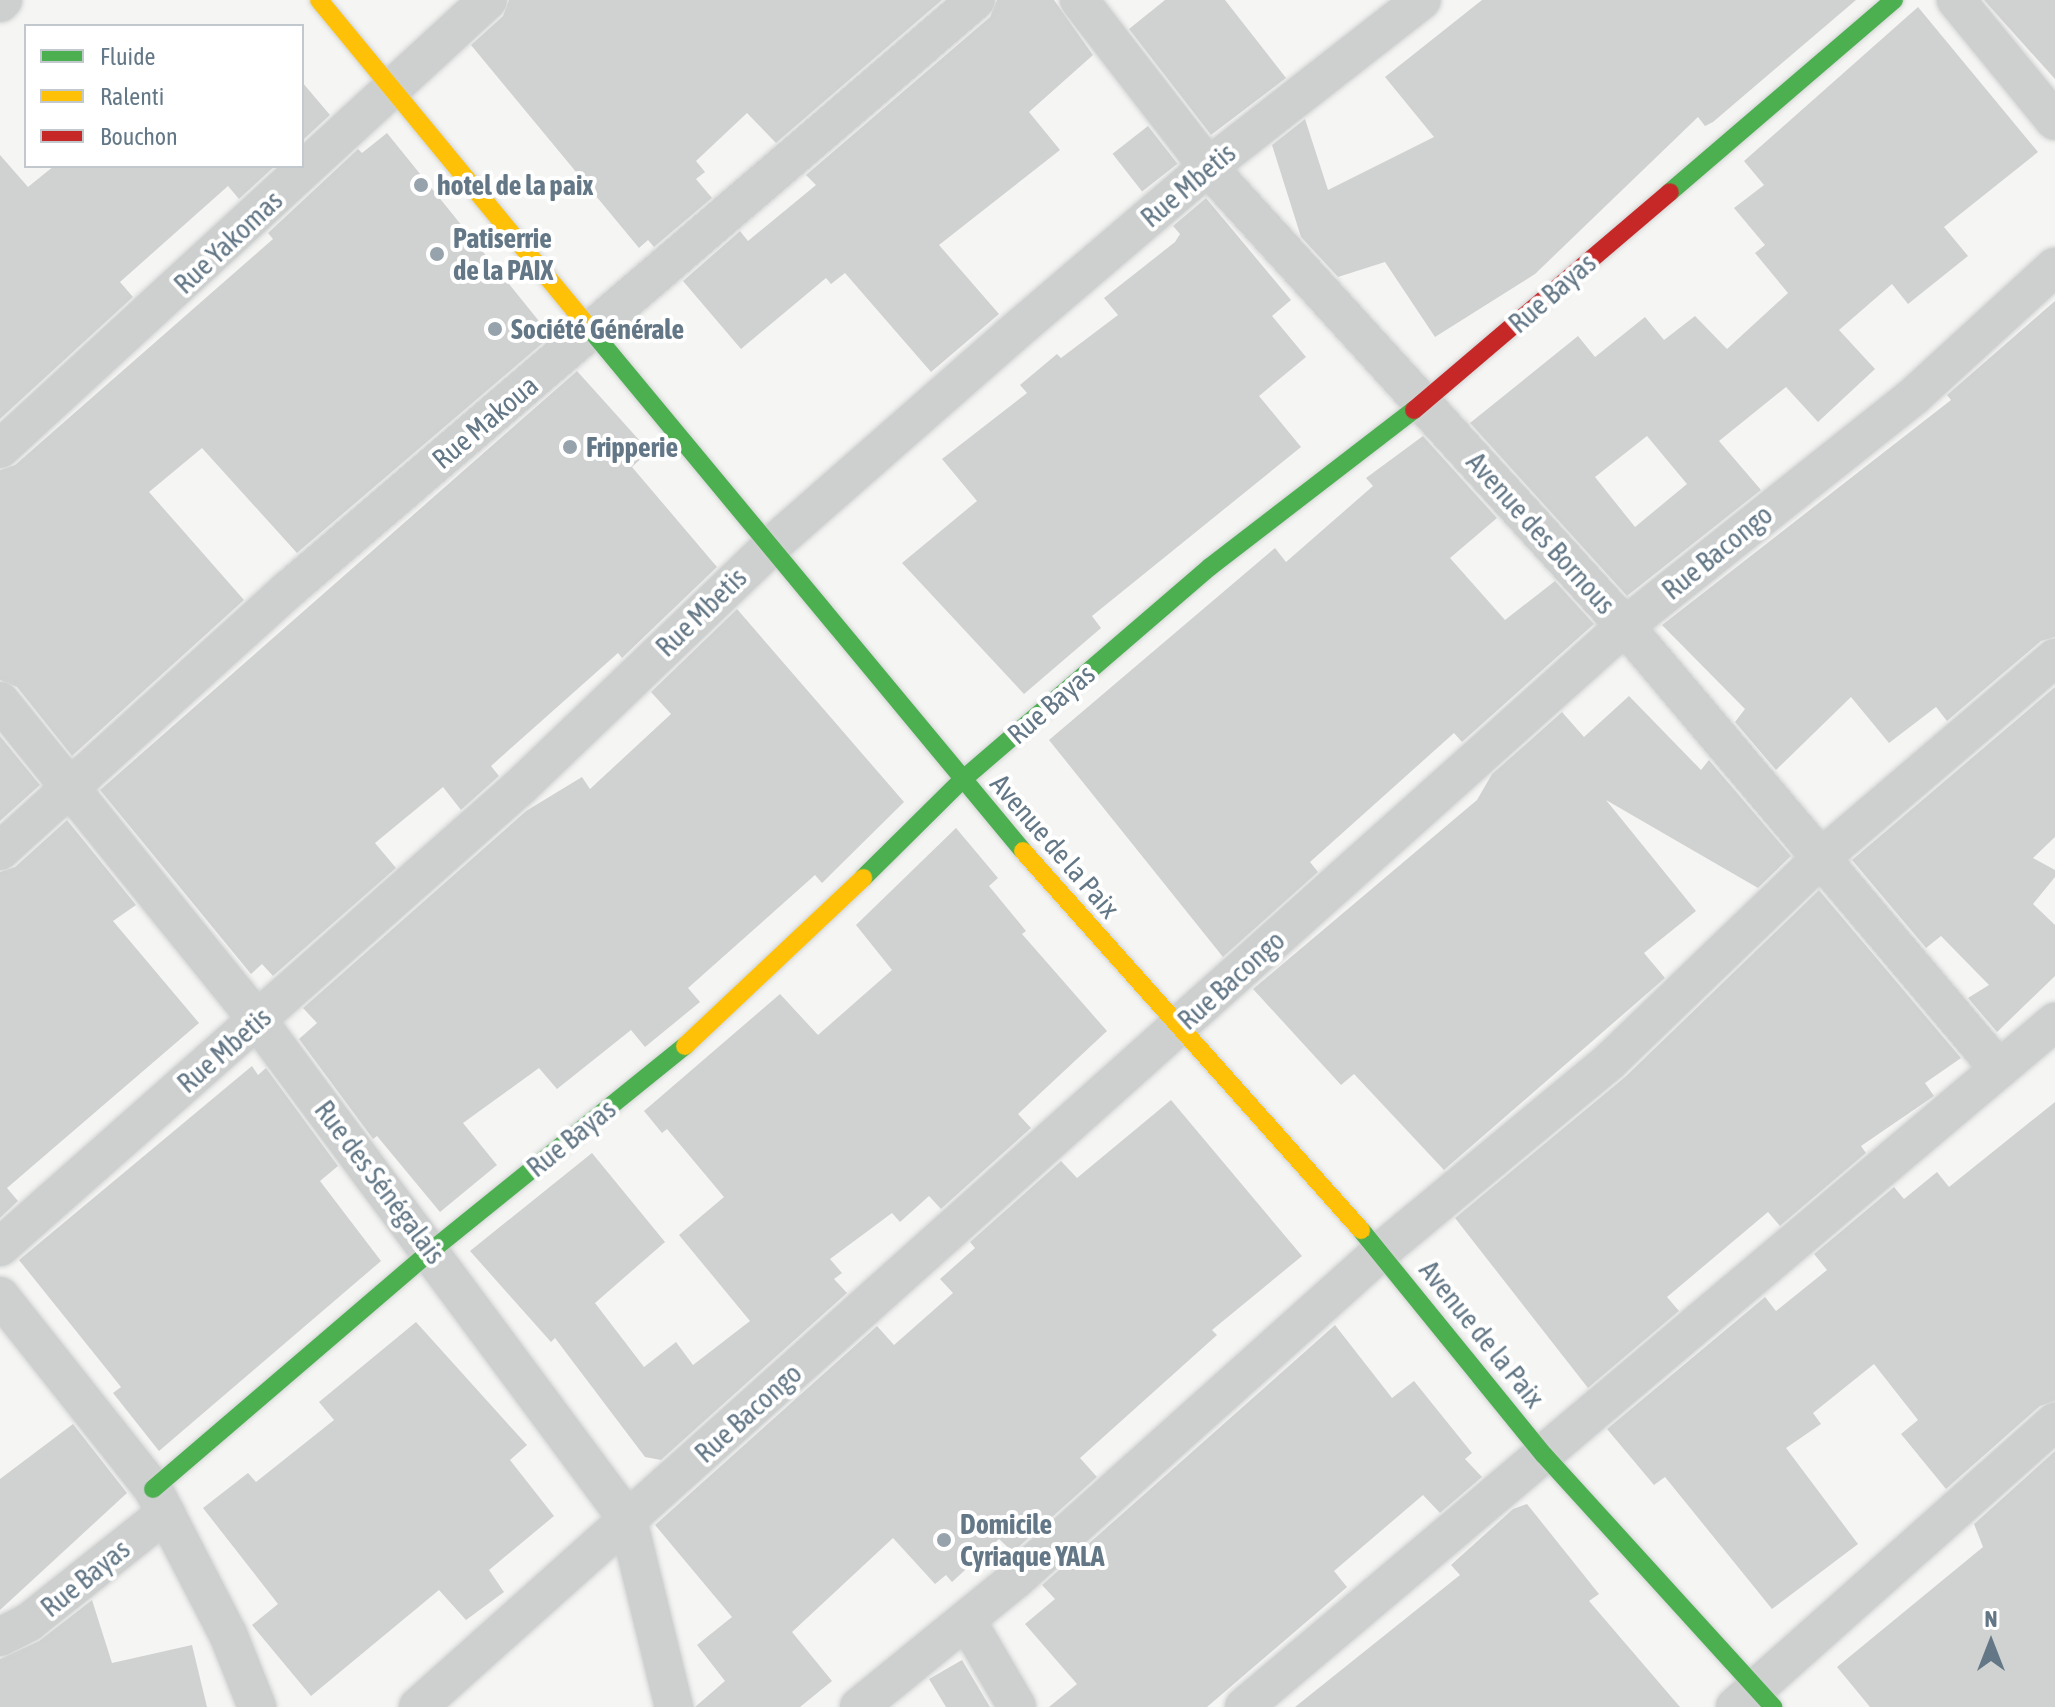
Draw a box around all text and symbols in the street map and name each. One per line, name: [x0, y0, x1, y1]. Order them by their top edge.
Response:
legend: [24, 24, 304, 168]
text: Fluide: [100, 43, 155, 70]
text: Ralenti: [100, 83, 164, 110]
text: Bouchon: [100, 123, 178, 150]
street label: Rue Mbetis: [1134, 136, 1242, 234]
place label: hotel de la paix: [437, 168, 594, 202]
marker: hotel de la paix: [412, 176, 430, 194]
street label: Rue Yakomas: [167, 183, 289, 301]
place label: Patiserrie de la PAIX: [453, 221, 553, 287]
marker: Patiserrie de la PAIX: [428, 245, 446, 263]
street label: Rue Bayas: [1502, 246, 1602, 340]
place label: Société Générale: [511, 312, 684, 346]
marker: Société Générale: [486, 320, 504, 338]
street label: Rue Makoua: [425, 368, 545, 476]
place label: Fripperie: [586, 430, 678, 464]
marker: Fripperie: [561, 438, 579, 456]
street label: Avenue des Bornous: [1460, 445, 1622, 621]
street label: Rue Bacongo: [1655, 497, 1779, 607]
street label: Rue Mbetis: [649, 561, 753, 663]
street label: Rue Bayas: [1001, 657, 1101, 751]
street label: Avenue de la Paix: [983, 767, 1127, 925]
street label: Rue Bacongo: [1171, 923, 1291, 1037]
street label: Rue Mbetis: [170, 1000, 278, 1100]
street label: Rue Bayas: [520, 1092, 622, 1184]
street label: Rue des Sénégalais: [308, 1094, 452, 1270]
street label: Avenue de la Paix: [1413, 1254, 1551, 1414]
street label: Rue Bacongo: [688, 1356, 808, 1470]
place label: Domicile Cyriaque YALA: [960, 1507, 1105, 1573]
marker: Domicile Cyriaque YALA: [935, 1531, 953, 1549]
street label: Rue Bayas: [34, 1532, 136, 1624]
north arrow: [1951, 1603, 2031, 1683]
text: N: [1985, 1606, 1997, 1632]

